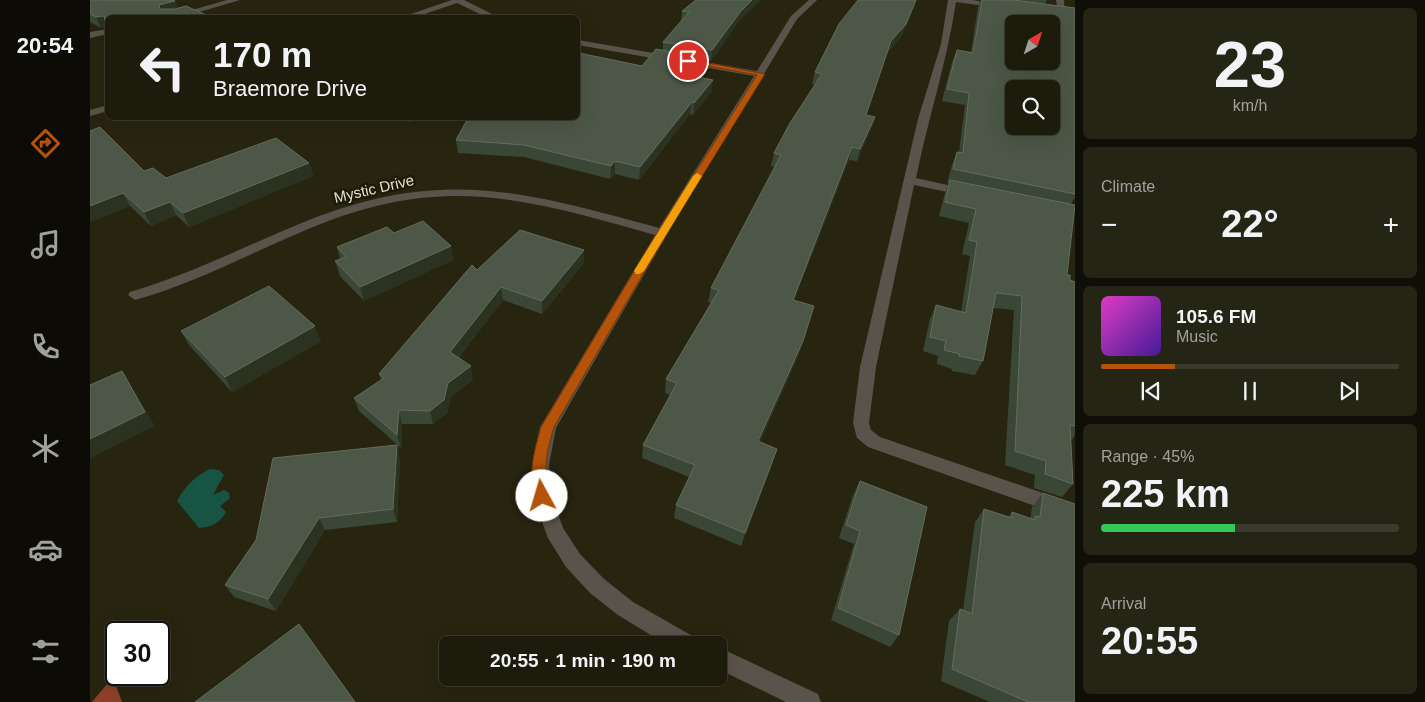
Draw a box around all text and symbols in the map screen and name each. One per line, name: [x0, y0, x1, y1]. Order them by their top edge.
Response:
north arrow: [1005, 15, 1060, 70]
map controls: [1005, 15, 1060, 135]
text: 23: [1214, 28, 1286, 101]
text: 20:54: [17, 33, 73, 58]
icon: left: [130, 35, 195, 100]
text: 170 m: [213, 35, 312, 74]
pin: [667, 40, 709, 82]
icon: arrive: [674, 47, 702, 75]
text: Braemore Drive: [213, 76, 367, 101]
button: search: [1005, 80, 1060, 135]
text: km/h: [1233, 97, 1267, 114]
icon: directions: [28, 126, 63, 161]
street label: Mystic Drive: [332, 171, 416, 206]
text: Climate: [1101, 178, 1155, 195]
text: 22°: [1221, 203, 1279, 245]
text: −: [1101, 209, 1117, 240]
text: +: [1383, 209, 1399, 240]
icon: music: [28, 227, 63, 262]
text: 105.6 FM: [1176, 306, 1256, 327]
text: Music: [1176, 328, 1218, 345]
icon: phone: [28, 329, 63, 364]
icon: previous: [1137, 377, 1165, 405]
icon: pause: [1236, 377, 1264, 405]
icon: next: [1335, 377, 1363, 405]
icon: climate: [28, 431, 63, 466]
text: Range · 45%: [1101, 448, 1194, 465]
position arrow: [515, 469, 567, 521]
text: 225 km: [1101, 473, 1230, 515]
icon: car: [28, 532, 63, 567]
text: Arrival: [1101, 595, 1146, 612]
text: 20:55: [1101, 620, 1198, 662]
speed limit sign: 30: [105, 621, 170, 686]
icon: filters: [28, 634, 63, 669]
text: 20:55 · 1 min · 190 m: [490, 650, 676, 671]

